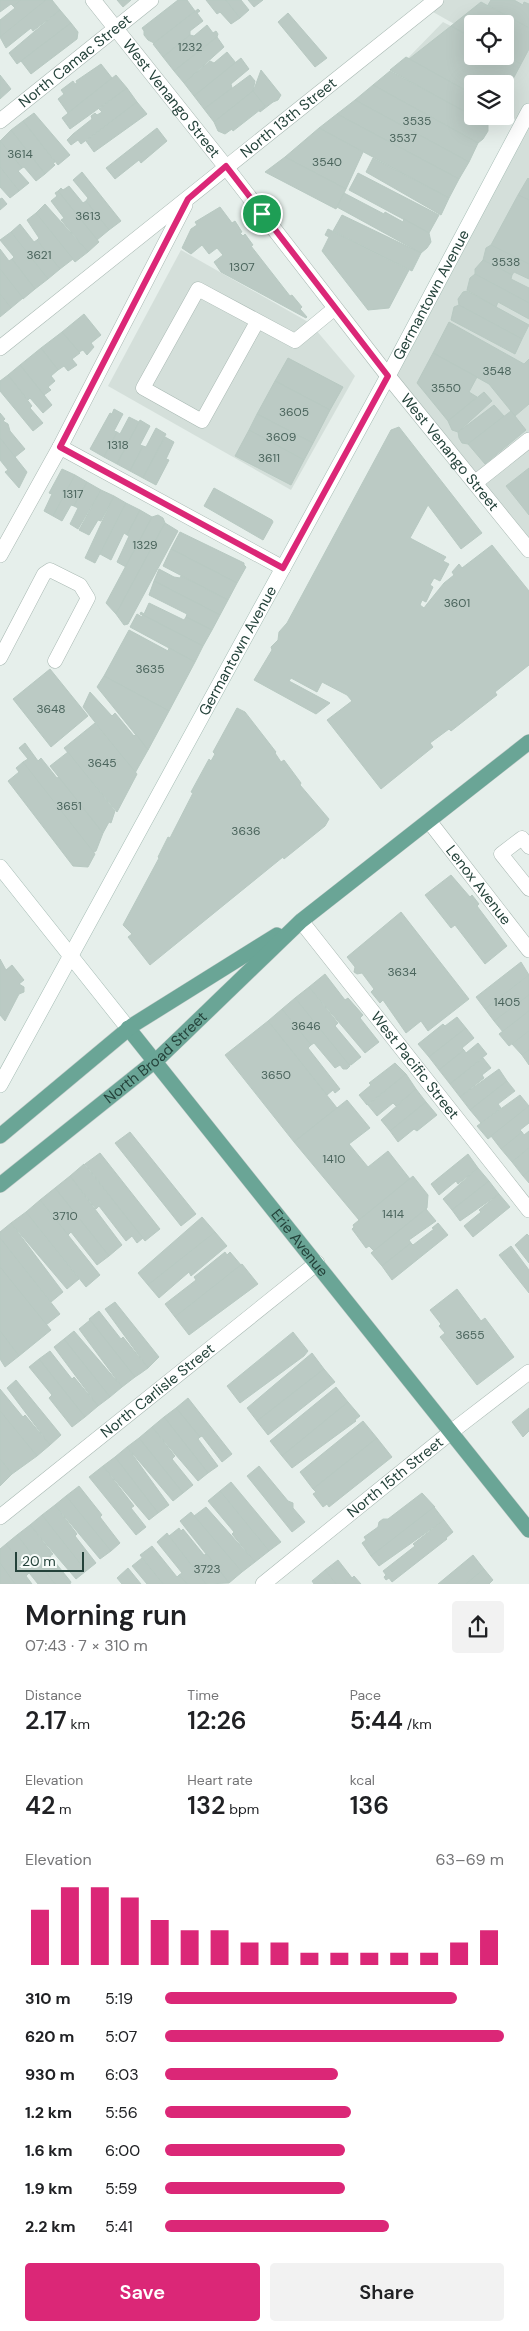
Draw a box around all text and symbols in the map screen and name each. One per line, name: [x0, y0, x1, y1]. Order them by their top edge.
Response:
street label: North Camac Street: [14, 10, 135, 112]
map controls: [464, 15, 514, 125]
button: locate: [464, 15, 514, 65]
street label: West Venango Street: [118, 35, 225, 162]
house number: 1232: [178, 39, 202, 55]
street label: North 13th Street: [236, 73, 341, 162]
button: layers: [464, 75, 514, 125]
house number: 3535: [403, 113, 431, 129]
house number: 3537: [389, 130, 417, 146]
house number: 3614: [7, 146, 33, 162]
house number: 3540: [312, 154, 342, 170]
pin: [241, 193, 283, 235]
icon: arrive: [248, 200, 276, 228]
house number: 3613: [75, 208, 101, 224]
street label: Germantown Avenue: [388, 226, 474, 364]
house number: 3621: [27, 247, 51, 263]
house number: 3538: [492, 254, 520, 270]
house number: 1307: [229, 259, 255, 275]
house number: 3548: [483, 363, 512, 379]
house number: 3550: [431, 380, 461, 396]
street label: West Venango Street: [396, 389, 504, 515]
house number: 3605: [279, 404, 309, 420]
house number: 3609: [266, 429, 296, 445]
house number: 1318: [107, 437, 129, 453]
house number: 3611: [258, 450, 280, 466]
house number: 1317: [63, 486, 83, 502]
house number: 1329: [132, 537, 158, 553]
street label: Germantown Avenue: [194, 582, 281, 719]
house number: 3601: [444, 595, 470, 611]
house number: 3635: [135, 661, 165, 677]
house number: 3648: [36, 701, 66, 717]
house number: 3645: [87, 755, 117, 771]
house number: 3651: [56, 798, 82, 814]
house number: 3636: [231, 823, 261, 839]
street label: Lenox Avenue: [441, 841, 516, 929]
house number: 3634: [387, 964, 417, 980]
house number: 1405: [494, 994, 520, 1010]
street label: North Broad Street: [100, 1007, 211, 1108]
street label: West Pacific Street: [366, 1008, 464, 1123]
house number: 3646: [291, 1018, 321, 1034]
house number: 3650: [261, 1067, 291, 1083]
house number: 1410: [323, 1151, 345, 1167]
street label: Erie Avenue: [266, 1205, 333, 1281]
house number: 1414: [382, 1206, 404, 1222]
house number: 3710: [52, 1208, 78, 1224]
house number: 3655: [455, 1327, 485, 1343]
street label: North Carlisle Street: [96, 1339, 219, 1443]
street label: North 15th Street: [343, 1432, 448, 1522]
scale bar: [15, 1548, 84, 1572]
text: 20 m: [22, 1552, 56, 1570]
house number: 3723: [194, 1561, 221, 1577]
text: Morning run: [25, 1597, 187, 1634]
button: share: [452, 1601, 504, 1653]
text: 07:43 · 7 × 310 m: [25, 1635, 148, 1656]
text: Distance: [25, 1686, 82, 1704]
text: Time: [187, 1686, 219, 1704]
text: Pace: [350, 1686, 381, 1704]
text: 2.17: [25, 1704, 67, 1737]
text: 12:26: [187, 1704, 247, 1737]
text: 5:44: [350, 1704, 403, 1737]
text: km: [67, 1715, 90, 1733]
text: /km: [403, 1715, 432, 1733]
text: Elevation: [25, 1771, 83, 1789]
text: Heart rate: [187, 1771, 253, 1789]
text: kcal: [350, 1771, 375, 1789]
text: 42: [25, 1789, 55, 1822]
text: 132: [187, 1789, 225, 1822]
text: 136: [350, 1789, 389, 1822]
text: m: [55, 1800, 72, 1818]
text: bpm: [225, 1800, 259, 1818]
text: Elevation: [25, 1849, 92, 1870]
text: 63–69 m: [436, 1849, 504, 1870]
text: 310 m: [25, 1988, 70, 2009]
text: 5:19: [105, 1988, 133, 2009]
text: 620 m: [25, 2026, 74, 2047]
text: 5:07: [105, 2026, 137, 2047]
text: 930 m: [25, 2064, 75, 2085]
text: 6:03: [105, 2064, 139, 2085]
text: 1.2 km: [25, 2102, 72, 2123]
text: 5:56: [105, 2102, 138, 2123]
text: 1.6 km: [25, 2140, 73, 2161]
text: 6:00: [105, 2140, 140, 2161]
text: 1.9 km: [25, 2178, 73, 2199]
text: 5:59: [105, 2178, 137, 2199]
text: 2.2 km: [25, 2216, 76, 2237]
text: 5:41: [105, 2216, 133, 2237]
button: Save: [25, 2263, 260, 2321]
button: Share: [270, 2263, 504, 2321]

